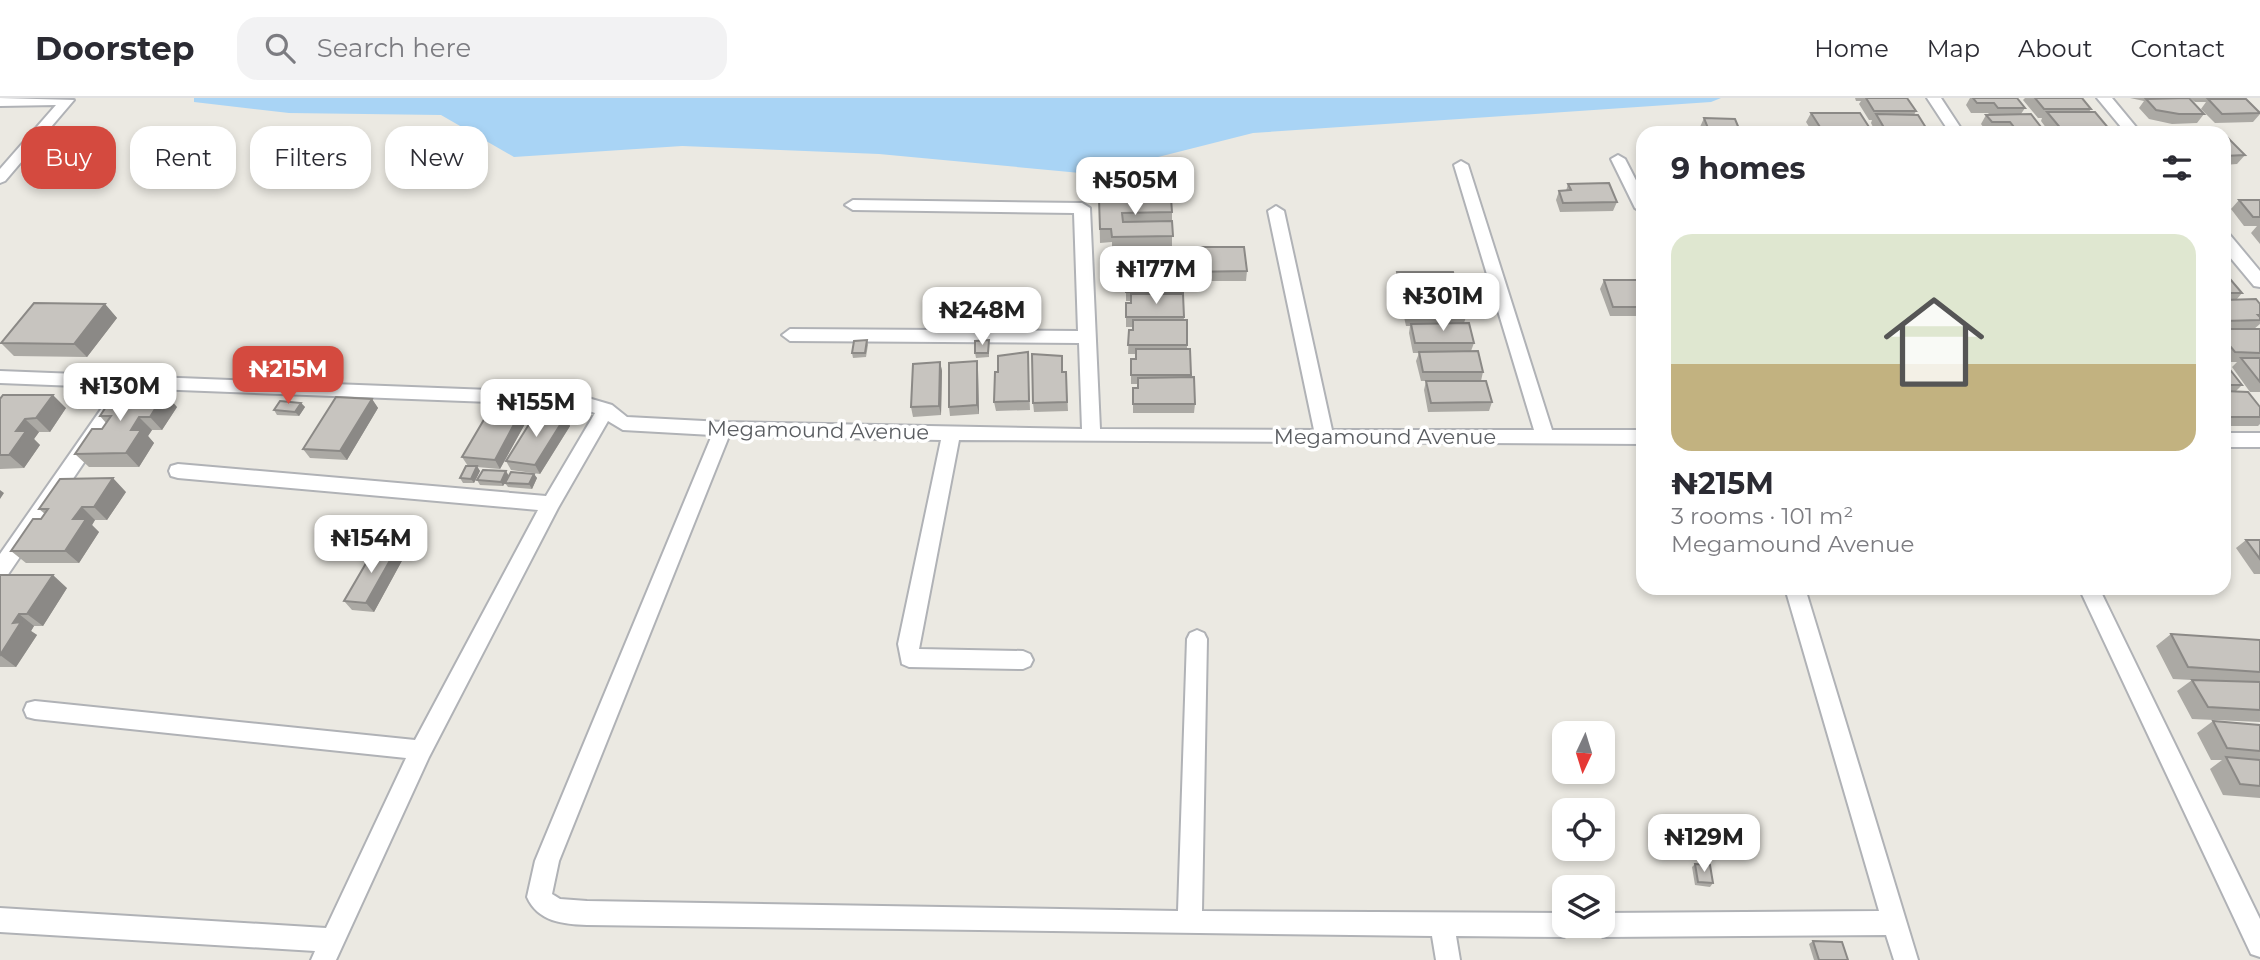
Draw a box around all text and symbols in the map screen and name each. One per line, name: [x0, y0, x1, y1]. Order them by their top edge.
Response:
search box: [237, 17, 727, 80]
text: Doorstep: [35, 28, 195, 68]
icon: search: [261, 29, 299, 67]
text: Search here: [317, 32, 471, 64]
text: Home: [1814, 34, 1889, 63]
text: Map: [1927, 34, 1980, 63]
text: About: [2018, 34, 2092, 63]
text: Contact: [2130, 34, 2225, 63]
chip: Buy: [21, 126, 116, 189]
chip: Rent: [130, 126, 236, 189]
chip: Filters: [250, 126, 371, 189]
chip: New: [385, 126, 488, 189]
icon: filters: [2158, 149, 2196, 187]
text: 9 homes: [1671, 150, 1806, 187]
pin: ₦505M: [1086, 158, 1184, 217]
text: ₦505M: [1092, 166, 1178, 194]
pin: ₦177M: [1107, 246, 1205, 306]
text: ₦177M: [1116, 255, 1196, 283]
pin: ₦301M: [1394, 274, 1492, 333]
icon: home: [1871, 279, 1997, 405]
text: ₦301M: [1403, 282, 1483, 310]
pin: ₦248M: [933, 288, 1031, 347]
text: ₦248M: [938, 296, 1026, 324]
pin: ₦215M: [239, 346, 337, 406]
text: ₦215M: [249, 355, 327, 383]
pin: ₦130M: [71, 364, 169, 423]
text: ₦130M: [80, 372, 160, 400]
pin: ₦155M: [487, 380, 585, 439]
text: ₦155M: [496, 388, 576, 416]
street label: Megamound Avenue: [707, 416, 929, 444]
street label: Megamound Avenue: [1274, 424, 1496, 449]
text: ₦215M: [1671, 465, 1774, 502]
text: 3 rooms · 101 m²: [1671, 502, 1853, 530]
pin: ₦154M: [322, 516, 420, 575]
text: ₦154M: [330, 524, 412, 552]
text: Megamound Avenue: [1671, 530, 1914, 558]
north arrow: [1552, 721, 1615, 784]
map controls: [1552, 721, 1615, 938]
button: locate: [1552, 798, 1615, 861]
pin: ₦129M: [1655, 814, 1753, 874]
text: ₦129M: [1664, 823, 1744, 851]
button: layers: [1552, 875, 1615, 938]

